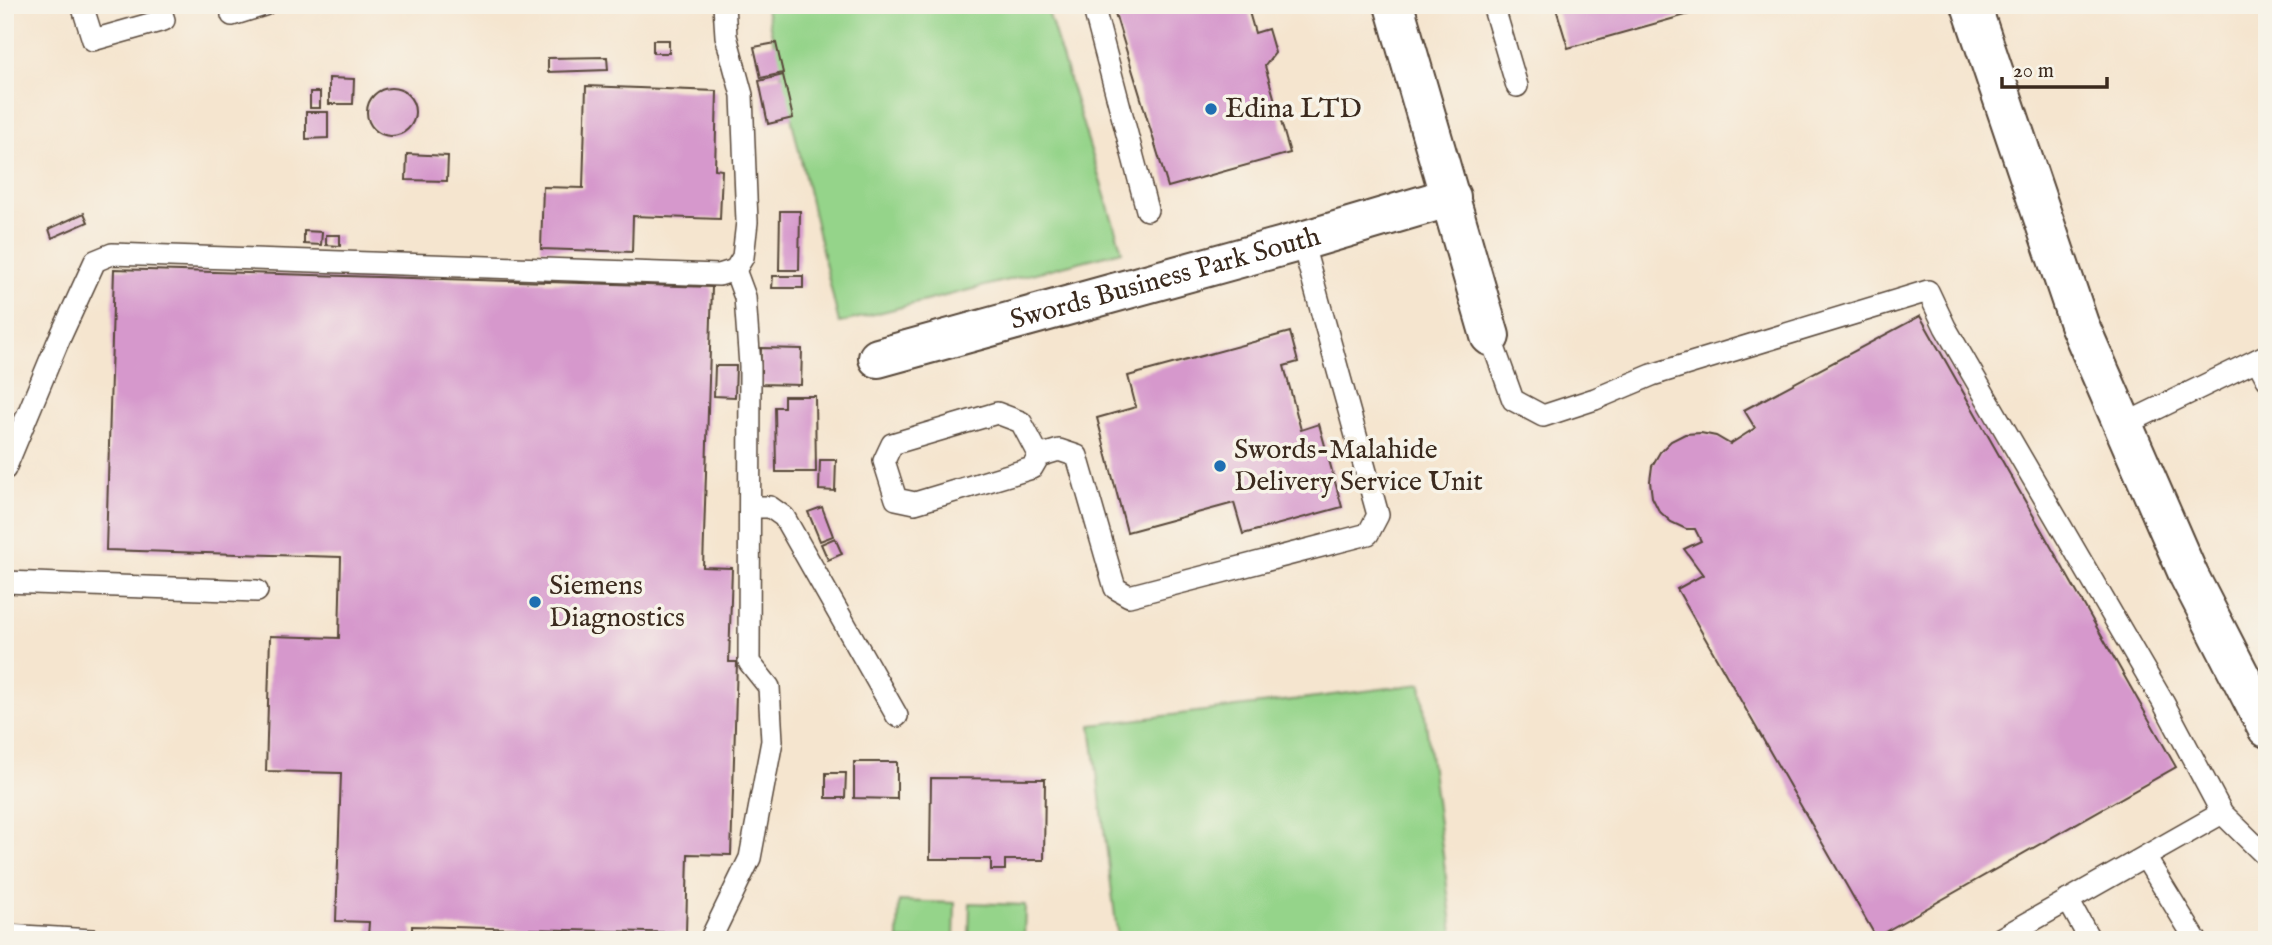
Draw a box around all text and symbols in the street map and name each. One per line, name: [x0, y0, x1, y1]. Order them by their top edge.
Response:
scale bar: [2002, 46, 2108, 90]
text: 20 m: [2013, 58, 2054, 85]
place label: Edina LTD: [1225, 92, 1362, 127]
marker: Edina LTD: [1203, 101, 1219, 117]
street label: Swords Business Park South: [1006, 219, 1325, 338]
place label: Swords-Malahide Delivery Service Unit: [1234, 433, 1483, 500]
marker: Swords-Malahide Delivery Service Unit: [1212, 458, 1228, 474]
place label: Siemens Diagnostics: [549, 569, 685, 636]
marker: Siemens Diagnostics: [527, 594, 543, 610]

